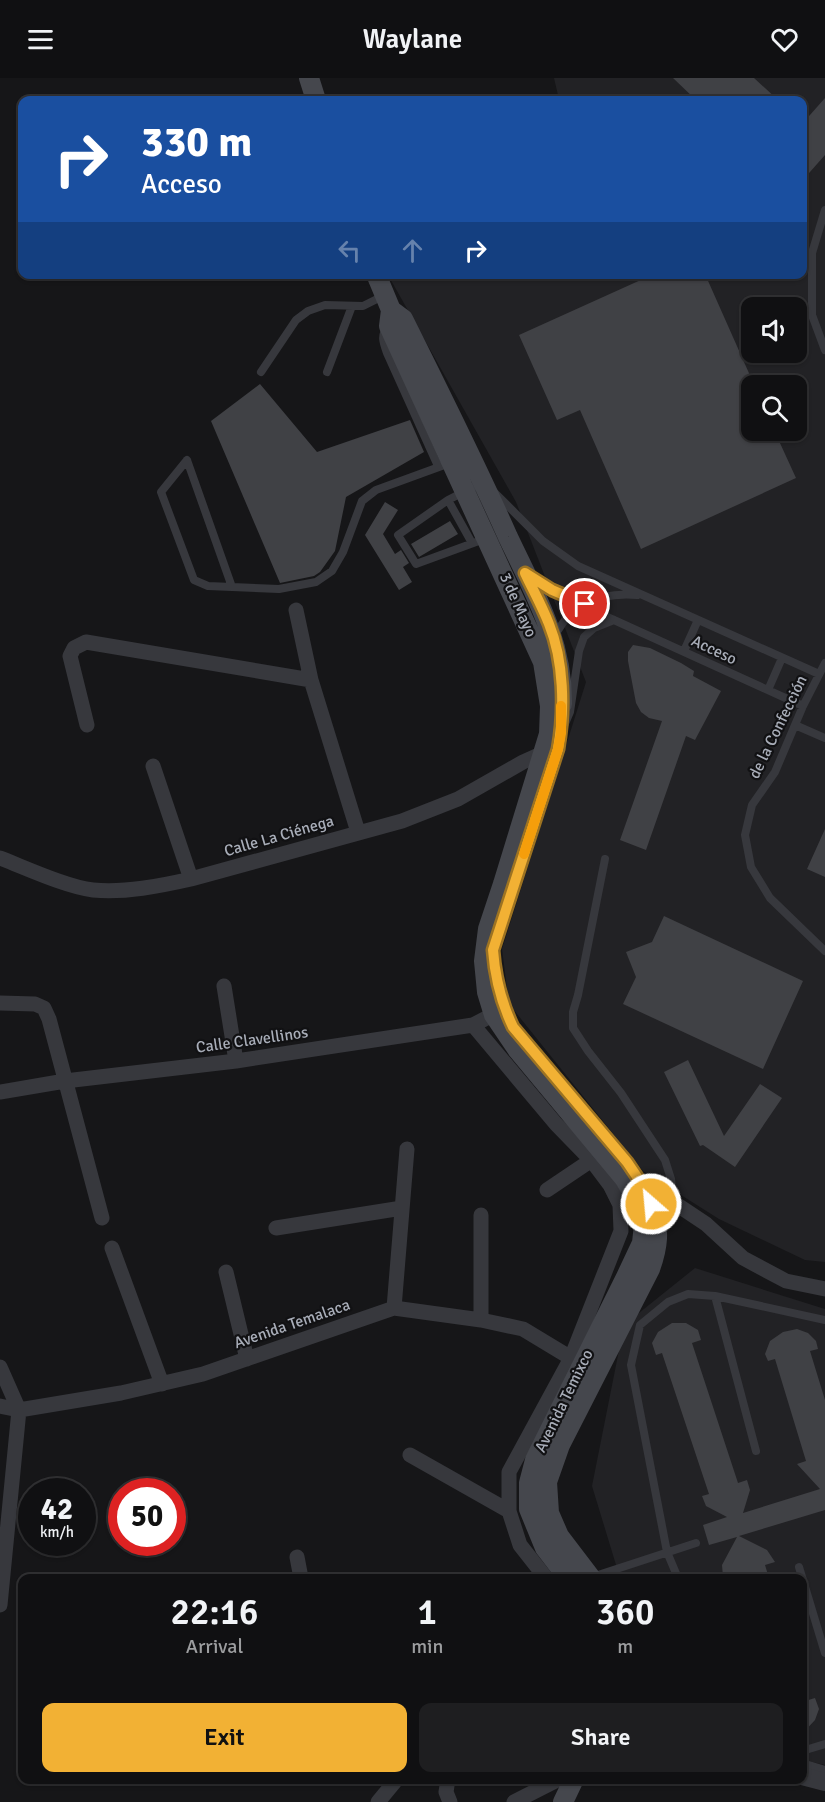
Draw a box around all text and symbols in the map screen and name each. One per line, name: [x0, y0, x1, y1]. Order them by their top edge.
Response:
icon: menu: [24, 23, 57, 56]
text: Waylane: [363, 23, 462, 56]
icon: heart: [768, 23, 801, 56]
text: 330 m: [141, 117, 252, 168]
icon: right: [42, 120, 120, 198]
text: Acceso: [141, 168, 222, 201]
icon: left: [333, 234, 366, 267]
icon: ahead: [396, 234, 429, 267]
icon: right: [459, 234, 492, 267]
map controls: [741, 297, 807, 441]
button: sound: [741, 297, 807, 363]
button: search: [741, 375, 807, 441]
street label: 3 de Mayo: [495, 570, 541, 640]
pin: [559, 578, 610, 629]
icon: arrive: [568, 587, 601, 620]
street label: Acceso: [688, 631, 740, 669]
street label: de la Confección: [744, 672, 812, 782]
street label: Calle La Ciénega: [222, 811, 336, 861]
street label: Calle Clavellinos: [195, 1022, 309, 1058]
position arrow: [619, 1172, 683, 1236]
street label: Avenida Temalaca: [231, 1295, 353, 1353]
street label: Avenida Temixco: [530, 1346, 598, 1456]
speed limit sign: 50: [108, 1478, 186, 1556]
text: 42: [41, 1491, 73, 1528]
text: km/h: [40, 1523, 74, 1541]
text: 22:16: [171, 1590, 259, 1635]
text: 1: [418, 1590, 437, 1635]
text: 360: [596, 1590, 654, 1635]
text: Arrival: [186, 1634, 243, 1659]
text: min: [411, 1634, 443, 1659]
text: m: [617, 1634, 633, 1659]
button: Exit: [42, 1703, 407, 1772]
button: Share: [419, 1703, 783, 1772]

